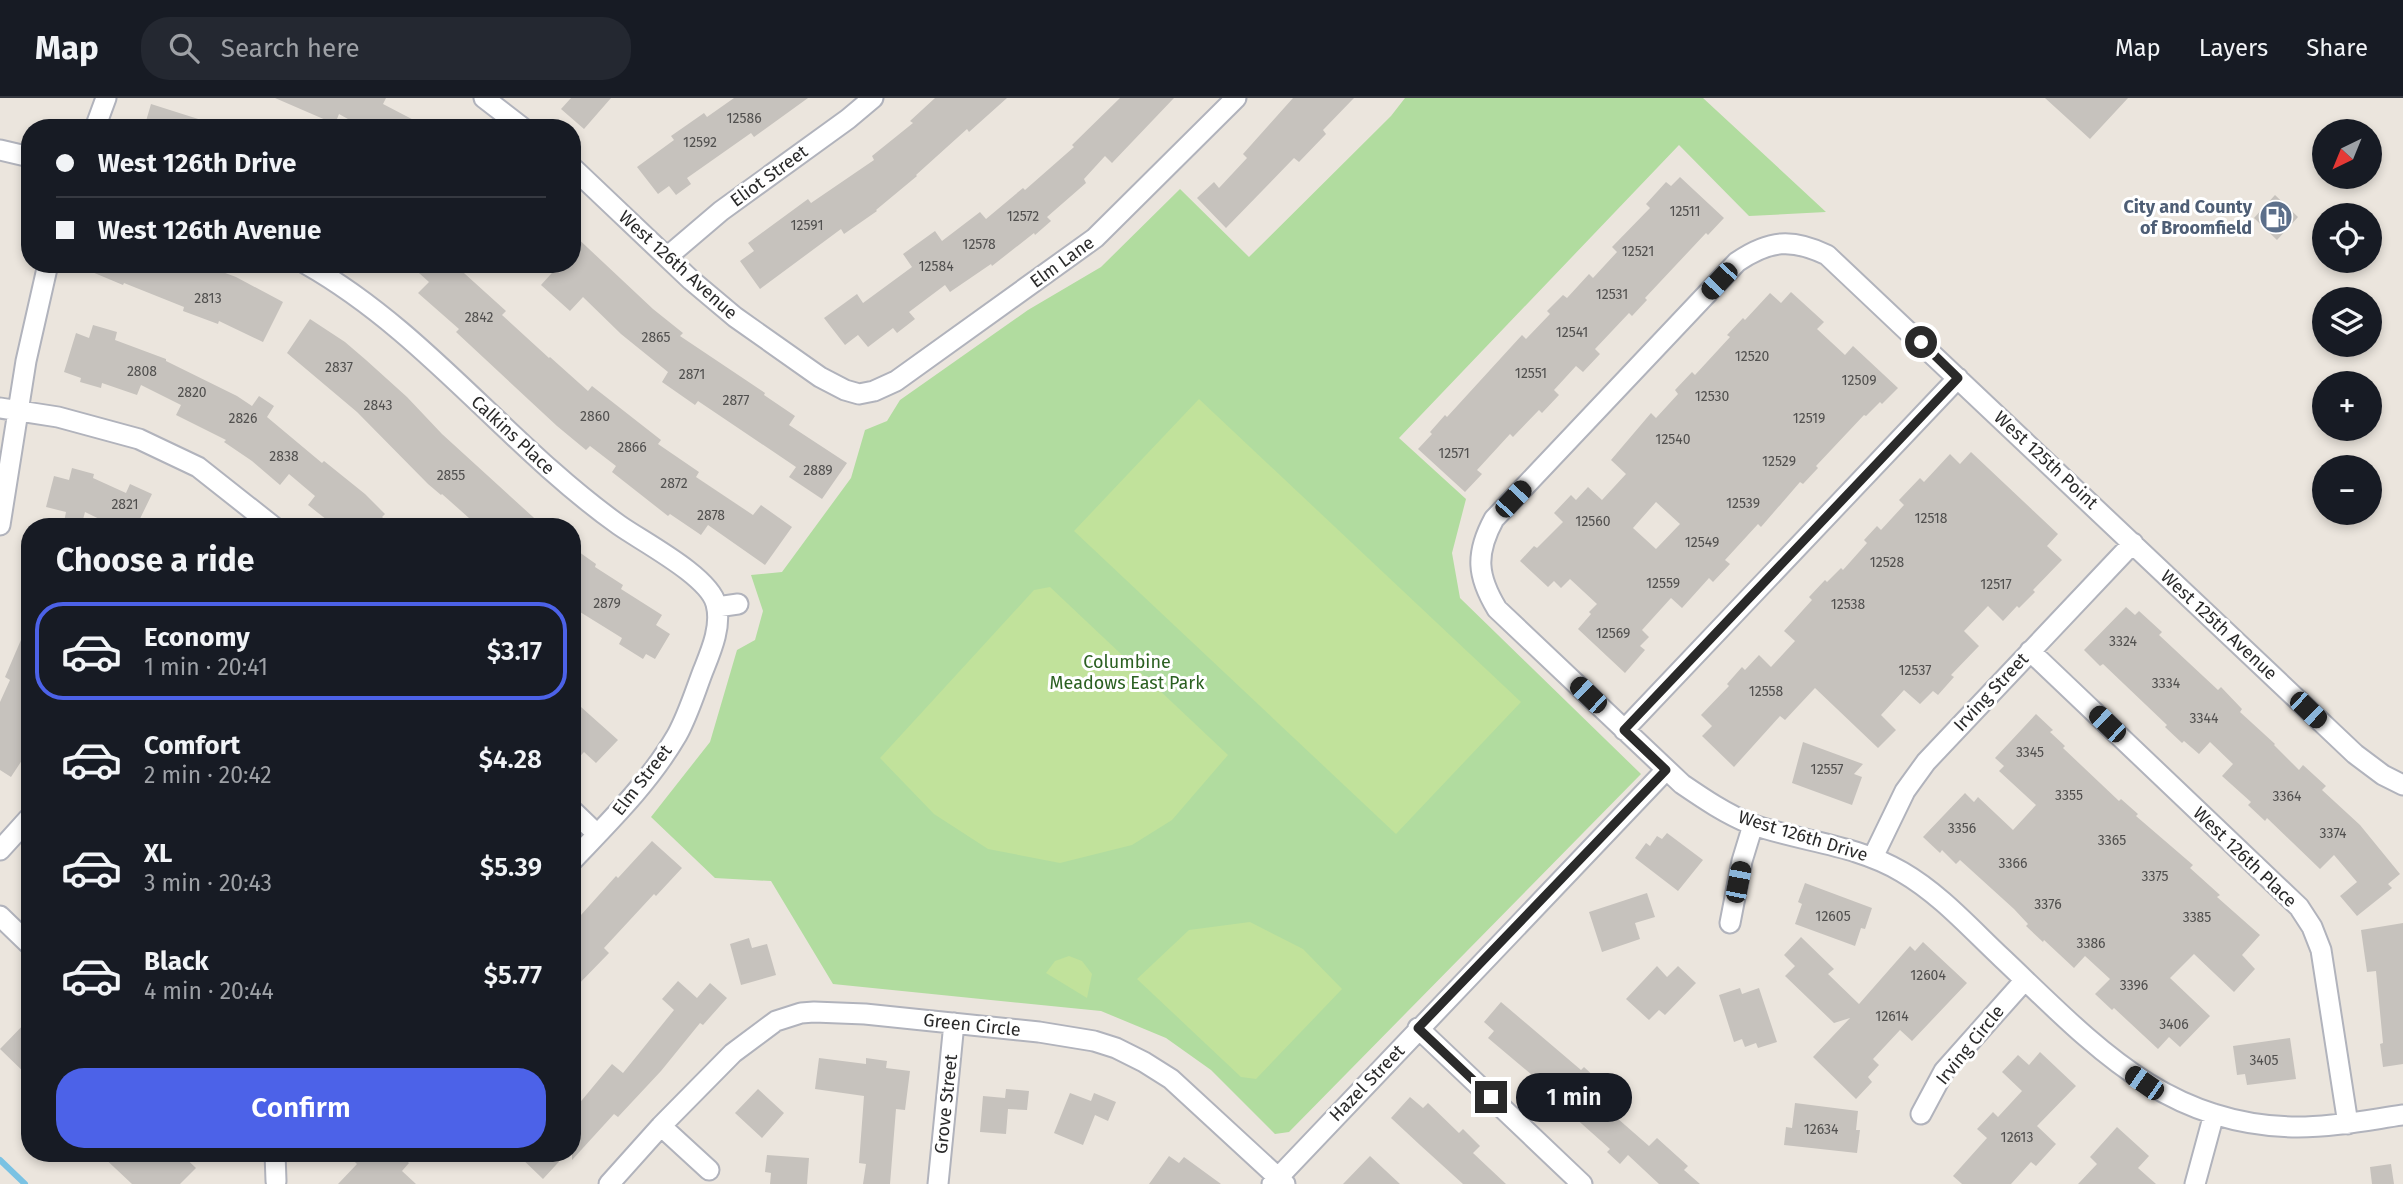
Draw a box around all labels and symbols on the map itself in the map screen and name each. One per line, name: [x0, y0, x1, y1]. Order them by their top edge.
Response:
house number: 12586: [726, 110, 762, 127]
north arrow: [2312, 119, 2382, 189]
house number: 12592: [683, 134, 717, 151]
street label: Eliot Street: [726, 140, 812, 211]
place label: City and County of Broomfield: [2123, 196, 2253, 239]
fuel station icon: City and County of Broomfield: [2257, 198, 2295, 236]
house number: 12511: [1669, 203, 1701, 220]
street label: West 126th Avenue: [614, 206, 742, 324]
house number: 12572: [1007, 208, 1039, 225]
house number: 12591: [791, 217, 823, 234]
street label: Elm Lane: [1026, 231, 1098, 293]
house number: 12578: [962, 236, 996, 253]
house number: 12521: [1622, 243, 1654, 260]
house number: 12584: [918, 258, 954, 275]
car: [1697, 258, 1742, 304]
house number: 12531: [1596, 286, 1628, 303]
house number: 2813: [194, 290, 222, 307]
house number: 2842: [465, 309, 493, 326]
house number: 12541: [1556, 324, 1588, 341]
route start: [1905, 326, 1937, 358]
house number: 2865: [641, 329, 671, 346]
house number: 12520: [1735, 348, 1769, 365]
house number: 2837: [325, 359, 353, 376]
house number: 2808: [127, 363, 157, 380]
house number: 12551: [1515, 365, 1547, 382]
house number: 2871: [679, 366, 705, 383]
house number: 12509: [1841, 372, 1877, 389]
house number: 2820: [177, 384, 207, 401]
house number: 12530: [1695, 388, 1730, 405]
street label: Calkins Place: [467, 391, 559, 479]
house number: 2877: [723, 392, 749, 409]
house number: 2843: [364, 397, 392, 414]
street label: West 125th Point: [1989, 406, 2103, 514]
house number: 2860: [580, 408, 610, 425]
house number: 2826: [229, 410, 257, 427]
house number: 12519: [1793, 410, 1825, 427]
house number: 12540: [1655, 431, 1691, 448]
house number: 2866: [617, 439, 647, 456]
house number: 12571: [1438, 445, 1470, 462]
house number: 2838: [269, 448, 299, 465]
house number: 12529: [1762, 453, 1796, 470]
house number: 2889: [803, 462, 833, 479]
house number: 2855: [437, 467, 465, 484]
house number: 2872: [660, 475, 688, 492]
car: [1491, 476, 1536, 522]
house number: 12539: [1726, 495, 1760, 512]
house number: 2821: [111, 496, 139, 513]
house number: 2878: [697, 507, 725, 524]
house number: 12518: [1914, 510, 1948, 527]
house number: 12560: [1575, 513, 1611, 530]
house number: 12549: [1685, 534, 1719, 551]
house number: 12528: [1870, 554, 1905, 571]
street label: West 125th Avenue: [2156, 565, 2282, 685]
house number: 12559: [1646, 575, 1680, 592]
house number: 12517: [1980, 576, 2012, 593]
house number: 2879: [593, 595, 621, 612]
house number: 12538: [1831, 596, 1866, 613]
house number: 12569: [1596, 625, 1630, 642]
house number: 3324: [2109, 633, 2137, 650]
street label: Irving Street: [1949, 648, 2033, 736]
park label: Columbine Meadows East Park: [1050, 651, 1205, 694]
house number: 12537: [1898, 662, 1932, 679]
car: [1566, 673, 1611, 717]
house number: 3334: [2152, 675, 2181, 692]
house number: 12558: [1749, 683, 1784, 700]
car: [2286, 688, 2331, 732]
car: [2085, 702, 2130, 746]
house number: 3344: [2190, 710, 2219, 727]
street label: Elm Street: [608, 740, 677, 820]
house number: 3345: [2016, 744, 2044, 761]
house number: 12557: [1811, 761, 1843, 778]
house number: 3355: [2055, 787, 2083, 804]
house number: 3364: [2273, 788, 2302, 805]
street label: West 126th Place: [2189, 802, 2301, 912]
street label: West 126th Drive: [1735, 806, 1871, 866]
house number: 3356: [1948, 820, 1976, 837]
house number: 3374: [2319, 825, 2347, 842]
house number: 3365: [2098, 832, 2126, 849]
house number: 3366: [1999, 855, 2027, 872]
car: [1724, 859, 1753, 905]
house number: 3375: [2142, 868, 2168, 885]
house number: 3376: [2034, 896, 2062, 913]
house number: 12605: [1815, 908, 1851, 925]
house number: 3385: [2183, 909, 2211, 926]
house number: 3386: [2076, 935, 2106, 952]
house number: 12604: [1910, 967, 1946, 984]
house number: 3396: [2120, 977, 2148, 994]
street label: Irving Circle: [1931, 1001, 2009, 1089]
house number: 12614: [1875, 1008, 1909, 1025]
street label: Green Circle: [922, 1009, 1022, 1041]
house number: 3406: [2159, 1016, 2189, 1033]
street label: Hazel Street: [1325, 1040, 1409, 1126]
street label: Grove Street: [930, 1052, 962, 1155]
house number: 3405: [2249, 1052, 2279, 1069]
car: [2121, 1062, 2168, 1104]
callout: 1 min: [1516, 1072, 1631, 1122]
route end: [1475, 1081, 1507, 1113]
house number: 12634: [1804, 1121, 1839, 1138]
house number: 12613: [2001, 1129, 2033, 1146]

